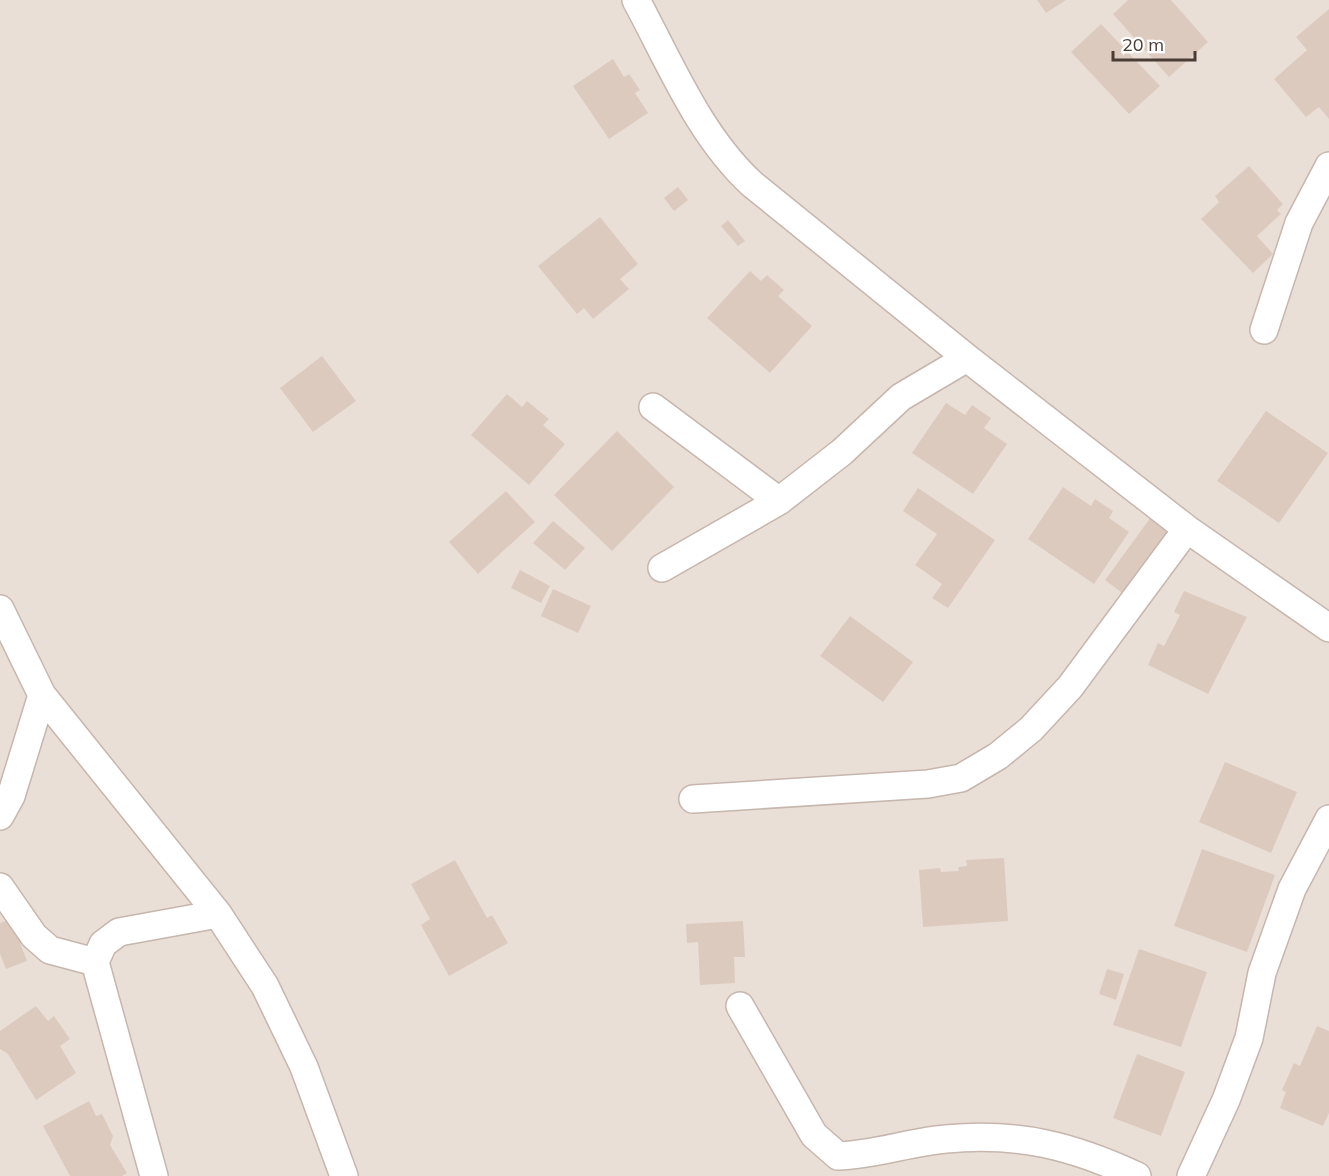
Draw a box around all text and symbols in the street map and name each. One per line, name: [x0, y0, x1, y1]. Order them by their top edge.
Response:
scale bar: [1113, 24, 1196, 62]
text: 20 m: [1122, 33, 1164, 56]

